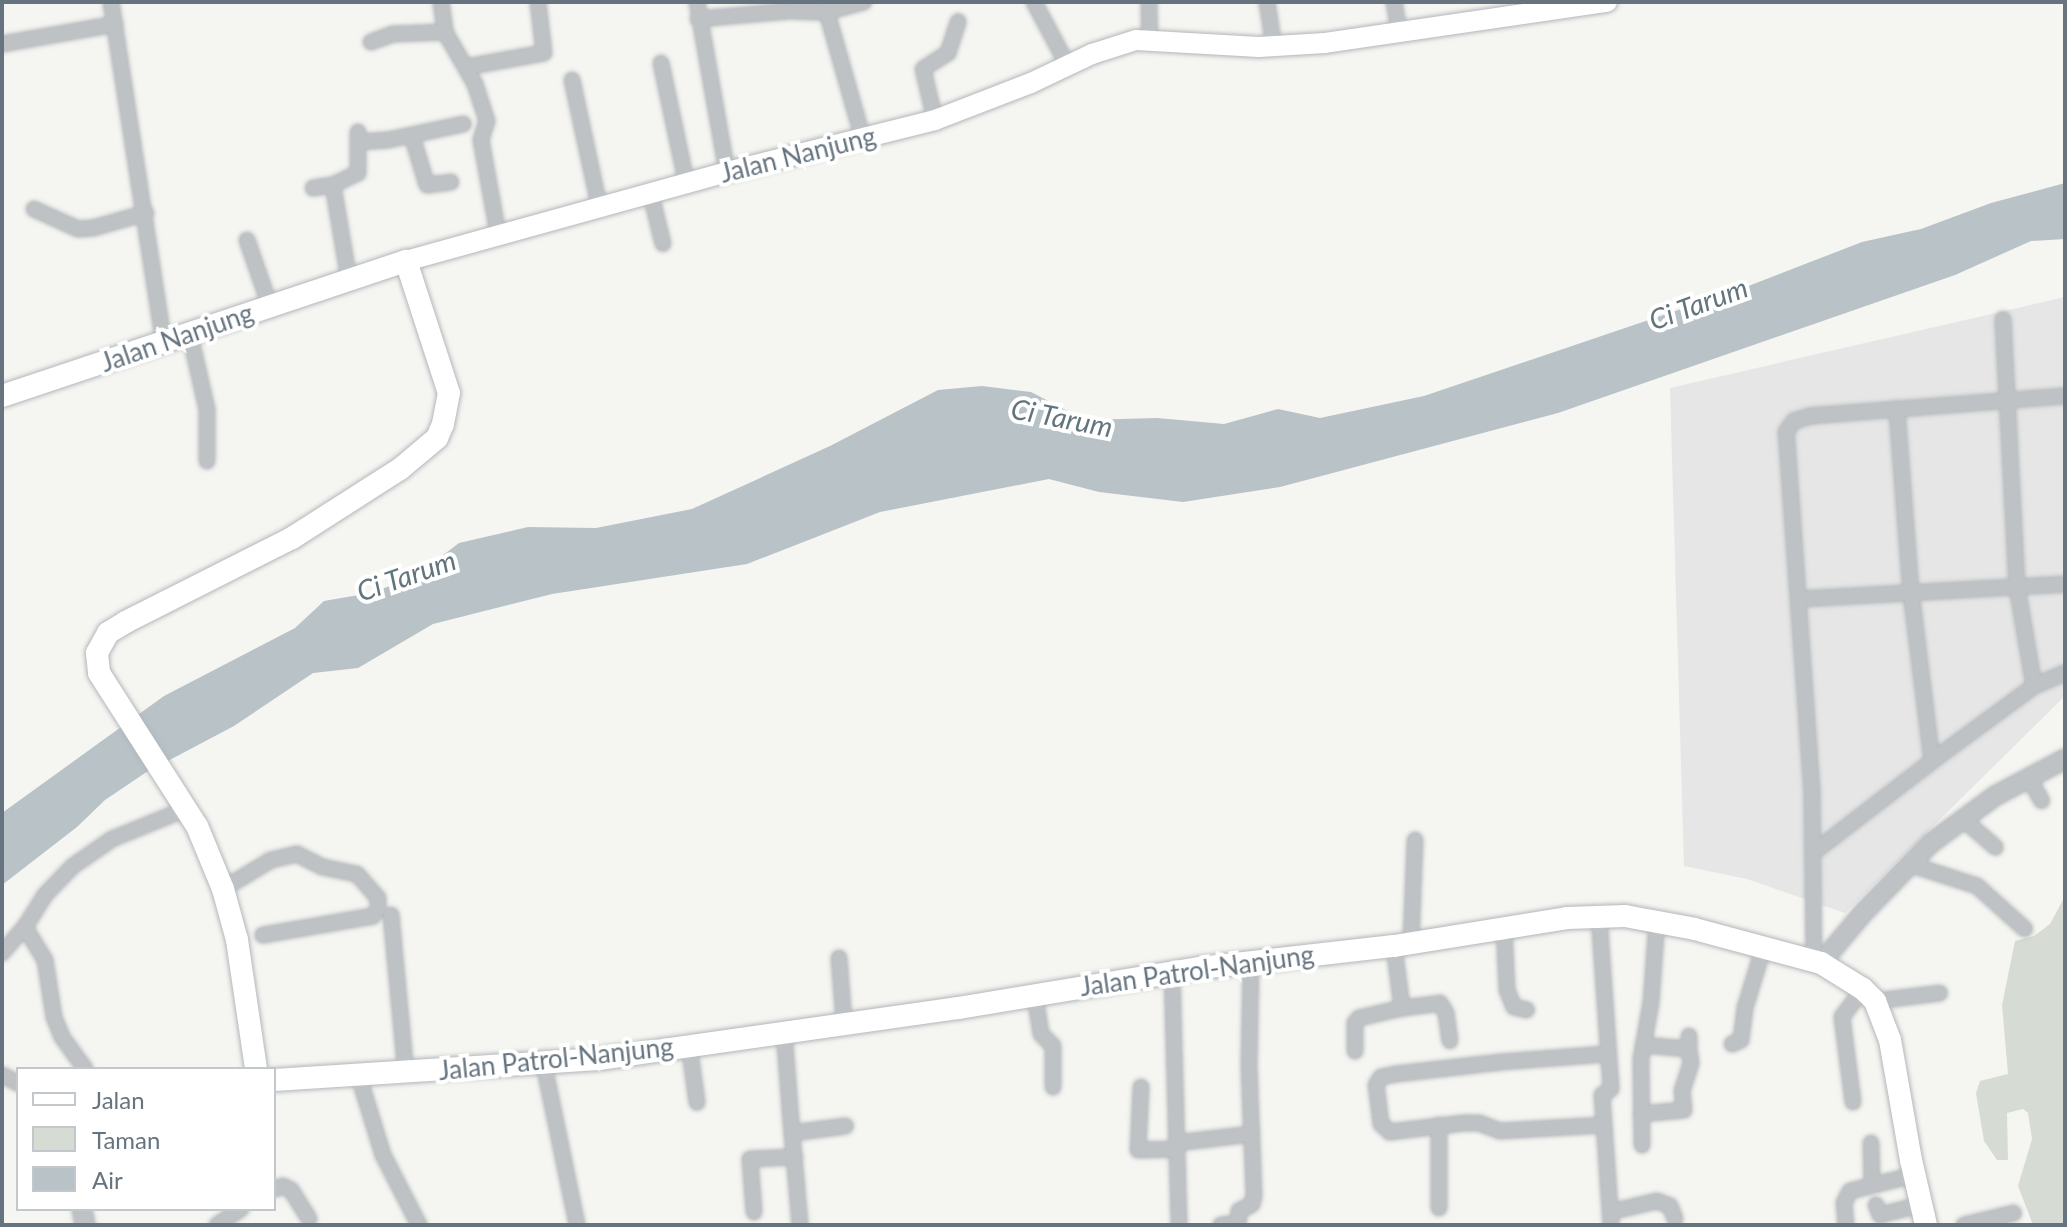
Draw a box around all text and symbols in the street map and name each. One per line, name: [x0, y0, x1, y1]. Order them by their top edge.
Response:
street label: Jalan Nanjung: [717, 121, 879, 189]
water label: Ci Tarum: [1644, 270, 1752, 336]
street label: Jalan Nanjung: [97, 297, 257, 379]
water label: Ci Tarum: [1008, 391, 1116, 443]
water label: Ci Tarum: [352, 542, 460, 608]
street label: Jalan Patrol-Nanjung: [1078, 939, 1316, 1003]
street label: Jalan Patrol-Nanjung: [437, 1031, 675, 1087]
legend: [16, 1067, 276, 1211]
text: Jalan: [92, 1085, 145, 1114]
text: Taman: [92, 1125, 160, 1154]
text: Air: [92, 1165, 123, 1194]

